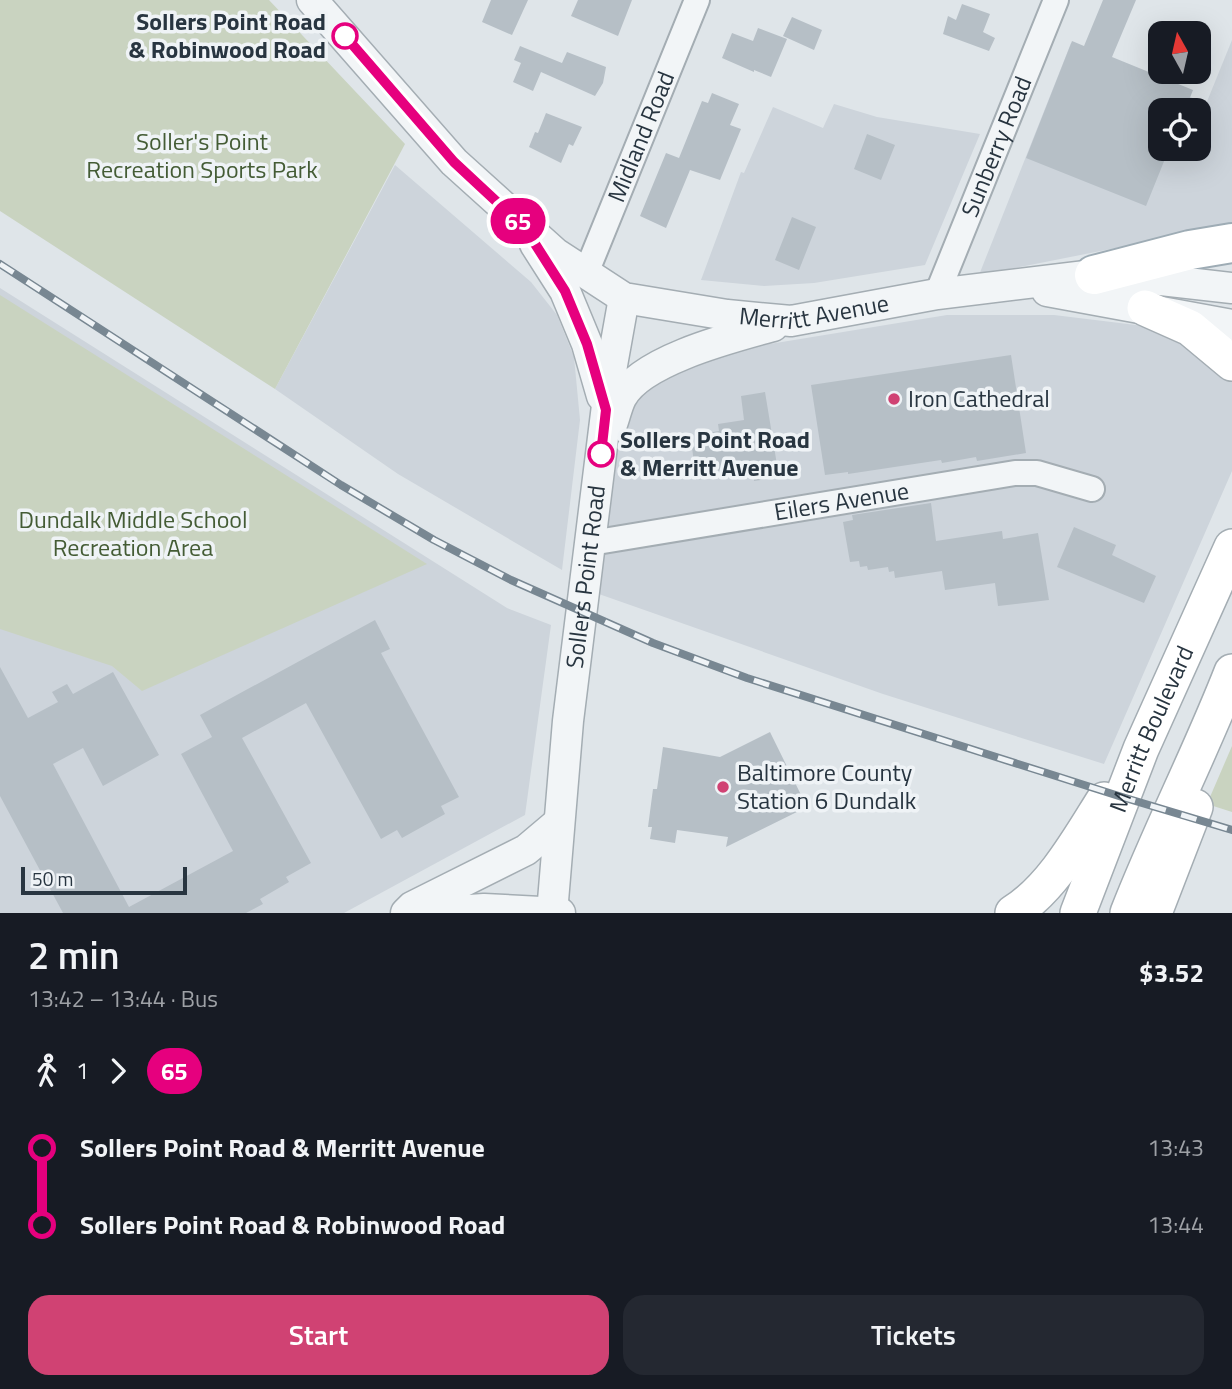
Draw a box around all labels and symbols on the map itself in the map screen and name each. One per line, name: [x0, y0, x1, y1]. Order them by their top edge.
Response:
place label: Sollers Point Road & Robinwood Road: [129, 3, 326, 67]
north arrow: [1148, 21, 1211, 84]
marker: Sollers Point Road & Robinwood Road: [332, 23, 358, 49]
street label: Midland Road: [598, 65, 683, 207]
street label: Sunberry Road: [951, 70, 1040, 222]
park label: Soller's Point Recreation Sports Park: [86, 123, 318, 187]
line badge: 65: [486, 198, 550, 244]
street label: Merritt Avenue: [738, 284, 892, 338]
place label: Iron Cathedral: [908, 380, 1050, 416]
marker: Iron Cathedral: [886, 391, 902, 407]
place label: Sollers Point Road & Merritt Avenue: [620, 421, 810, 485]
marker: Sollers Point Road & Merritt Avenue: [588, 441, 614, 467]
street label: Eilers Avenue: [771, 472, 912, 529]
street label: Sollers Point Road: [556, 483, 614, 670]
park label: Dundalk Middle School Recreation Area: [18, 501, 248, 565]
street label: Merritt Boulevard: [1099, 640, 1202, 817]
place label: Baltimore County Station 6 Dundalk: [737, 754, 917, 818]
marker: Baltimore County Station 6 Dundalk: [715, 779, 731, 795]
scale bar: [21, 864, 187, 896]

